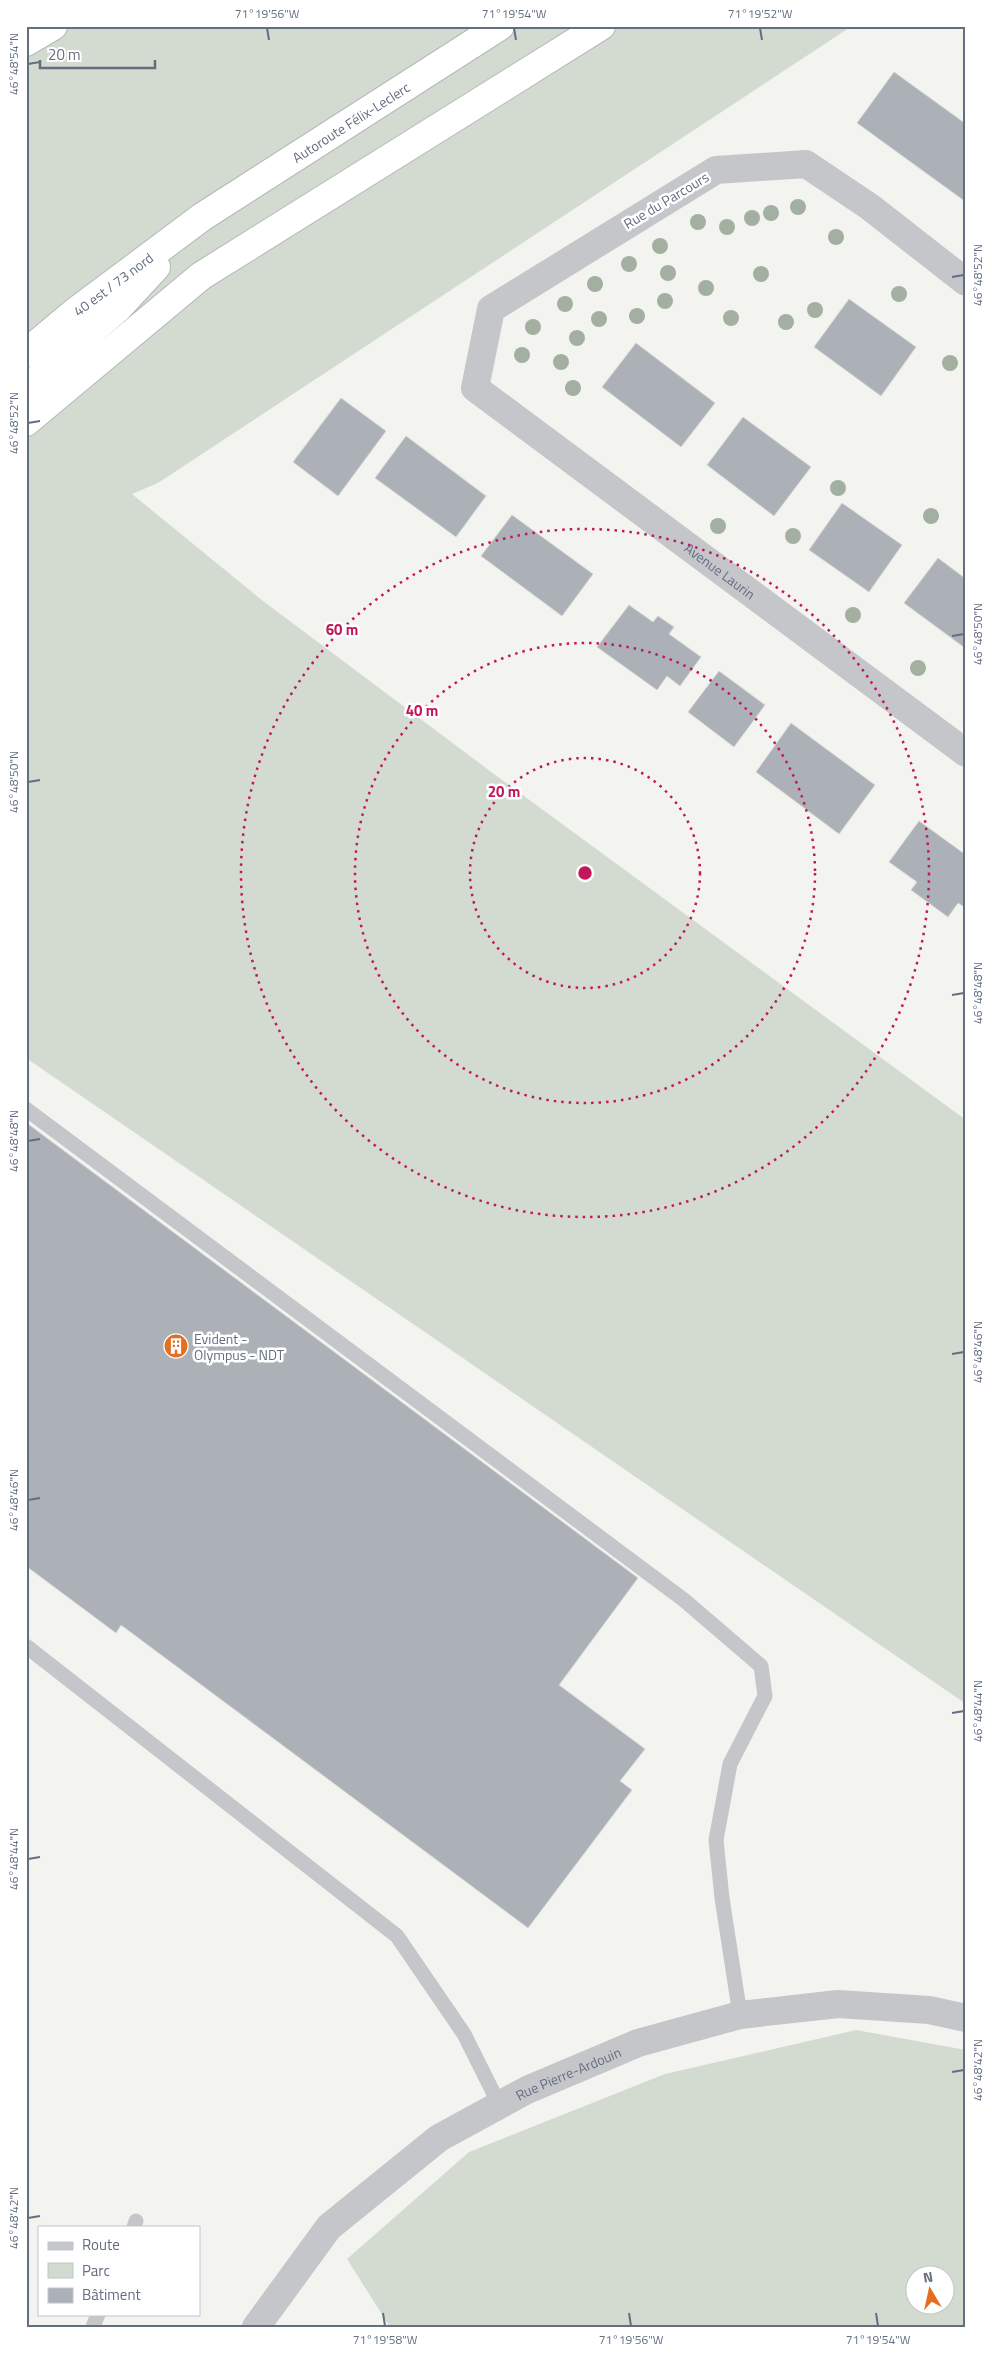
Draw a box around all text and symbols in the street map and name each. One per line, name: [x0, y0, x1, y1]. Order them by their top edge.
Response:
text: 71°19'56"W: [235, 4, 300, 23]
text: 71°19'54"W: [482, 4, 547, 23]
text: 71°19'52"W: [728, 4, 793, 23]
text: 46°48'54"N: [4, 33, 23, 95]
scale bar: [40, 38, 155, 70]
text: 20 m: [48, 43, 81, 66]
street label: Autoroute Félix-Leclerc: [288, 76, 414, 167]
street label: Rue du Parcours: [619, 166, 713, 234]
text: 46°48'52"N: [968, 244, 987, 306]
street label: 40 est / 73 nord: [68, 247, 157, 321]
text: 46°48'52"N: [4, 392, 23, 454]
street label: Avenue Laurin: [681, 537, 760, 604]
text: 46°48'50"N: [968, 603, 987, 665]
text: 60 m: [326, 618, 358, 641]
text: 40 m: [406, 699, 438, 722]
text: 46°48'50"N: [4, 751, 23, 813]
text: 20 m: [488, 780, 520, 803]
centre of rings: [576, 864, 594, 882]
text: 46°48'48"N: [968, 962, 987, 1024]
text: 46°48'48"N: [4, 1110, 23, 1172]
text: 46°48'46"N: [968, 1321, 987, 1383]
place label: Evident - Olympus - NDT: [194, 1328, 285, 1365]
building icon: Evident - Olympus - NDT: [163, 1333, 189, 1359]
text: 46°48'46"N: [4, 1469, 23, 1531]
text: 46°48'44"N: [968, 1680, 987, 1742]
text: 46°48'44"N: [4, 1828, 23, 1890]
text: 46°48'42"N: [968, 2039, 987, 2101]
street label: Rue Pierre-Ardouin: [511, 2041, 624, 2105]
text: 46°48'42"N: [4, 2187, 23, 2249]
legend: [38, 2226, 200, 2316]
text: Route: [82, 2233, 120, 2256]
text: Parc: [82, 2259, 110, 2282]
north arrow: [904, 2266, 954, 2316]
text: N: [921, 2266, 934, 2288]
text: Bâtiment: [82, 2283, 141, 2306]
text: 71°19'58"W: [353, 2330, 418, 2349]
text: 71°19'56"W: [599, 2330, 664, 2349]
text: 71°19'54"W: [846, 2330, 911, 2349]

